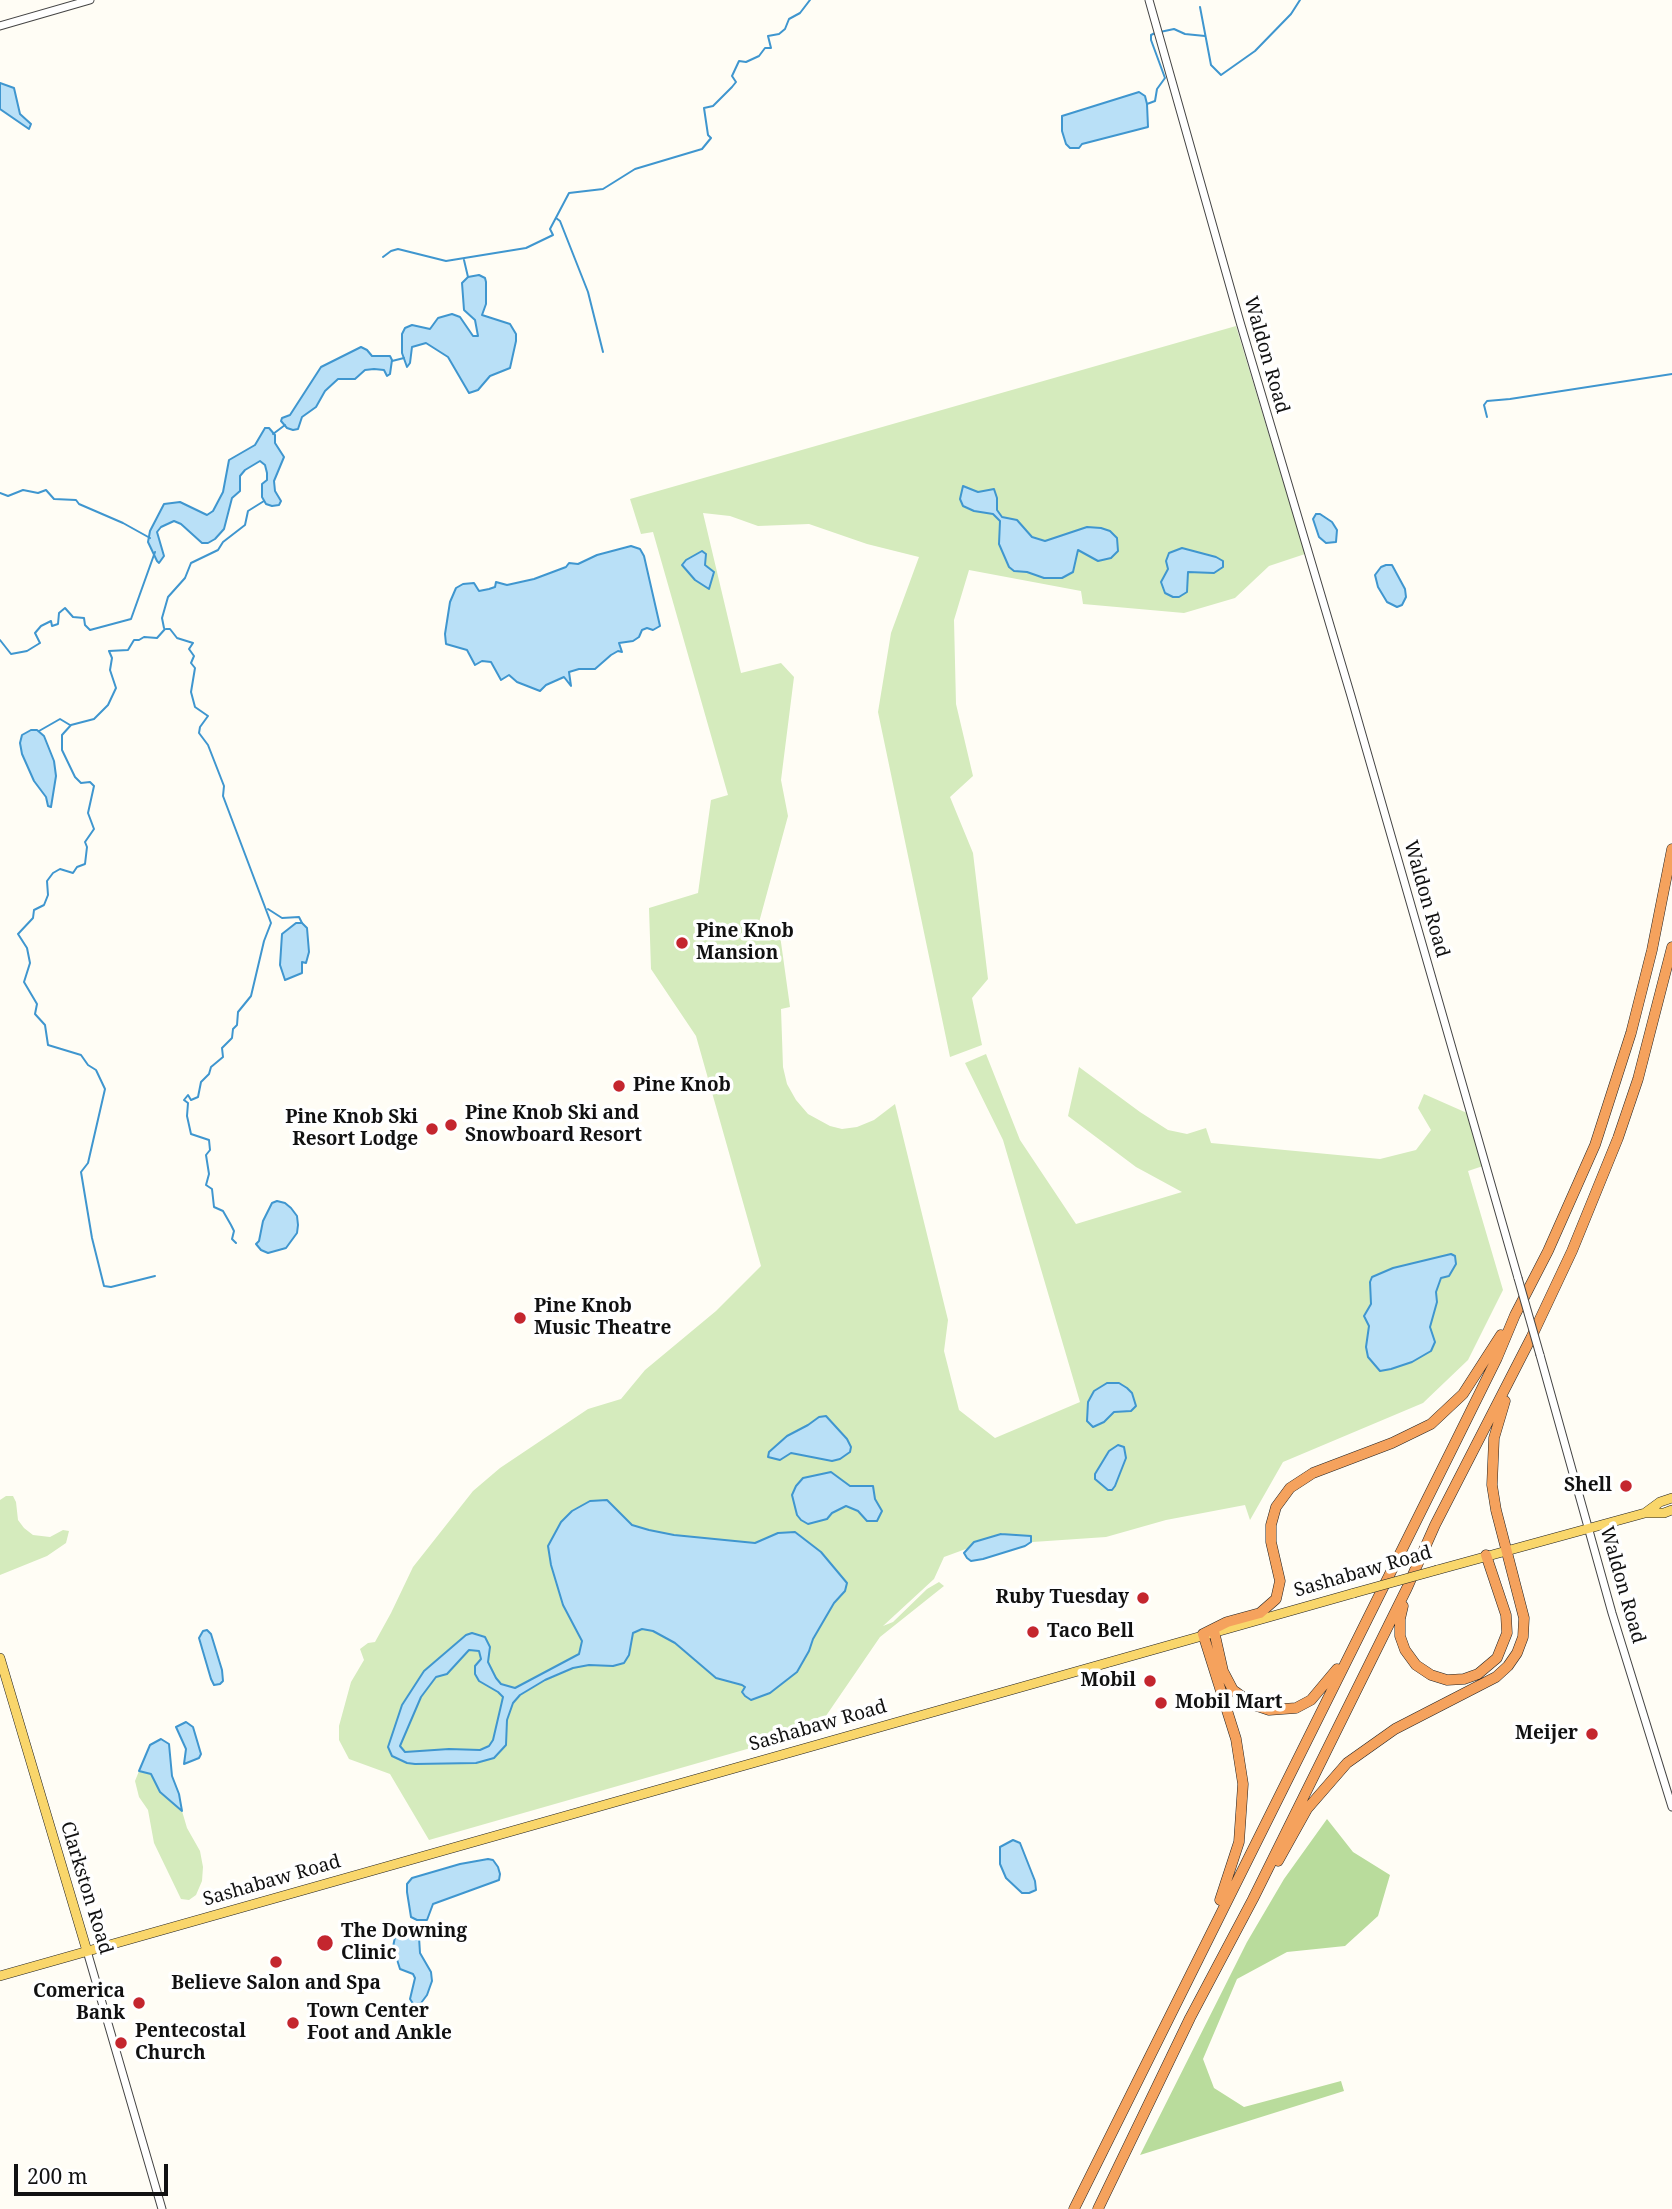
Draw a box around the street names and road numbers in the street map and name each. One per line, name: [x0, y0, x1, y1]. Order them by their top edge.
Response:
street label: Waldon Road: [1238, 294, 1294, 416]
street label: Waldon Road: [1398, 838, 1454, 960]
street label: Waldon Road: [1594, 1524, 1650, 1646]
street label: Sashabaw Road: [1292, 1541, 1434, 1603]
street label: Sashabaw Road: [747, 1695, 889, 1757]
street label: Clarkston Road: [55, 1819, 117, 1957]
street label: Sashabaw Road: [201, 1850, 343, 1912]

